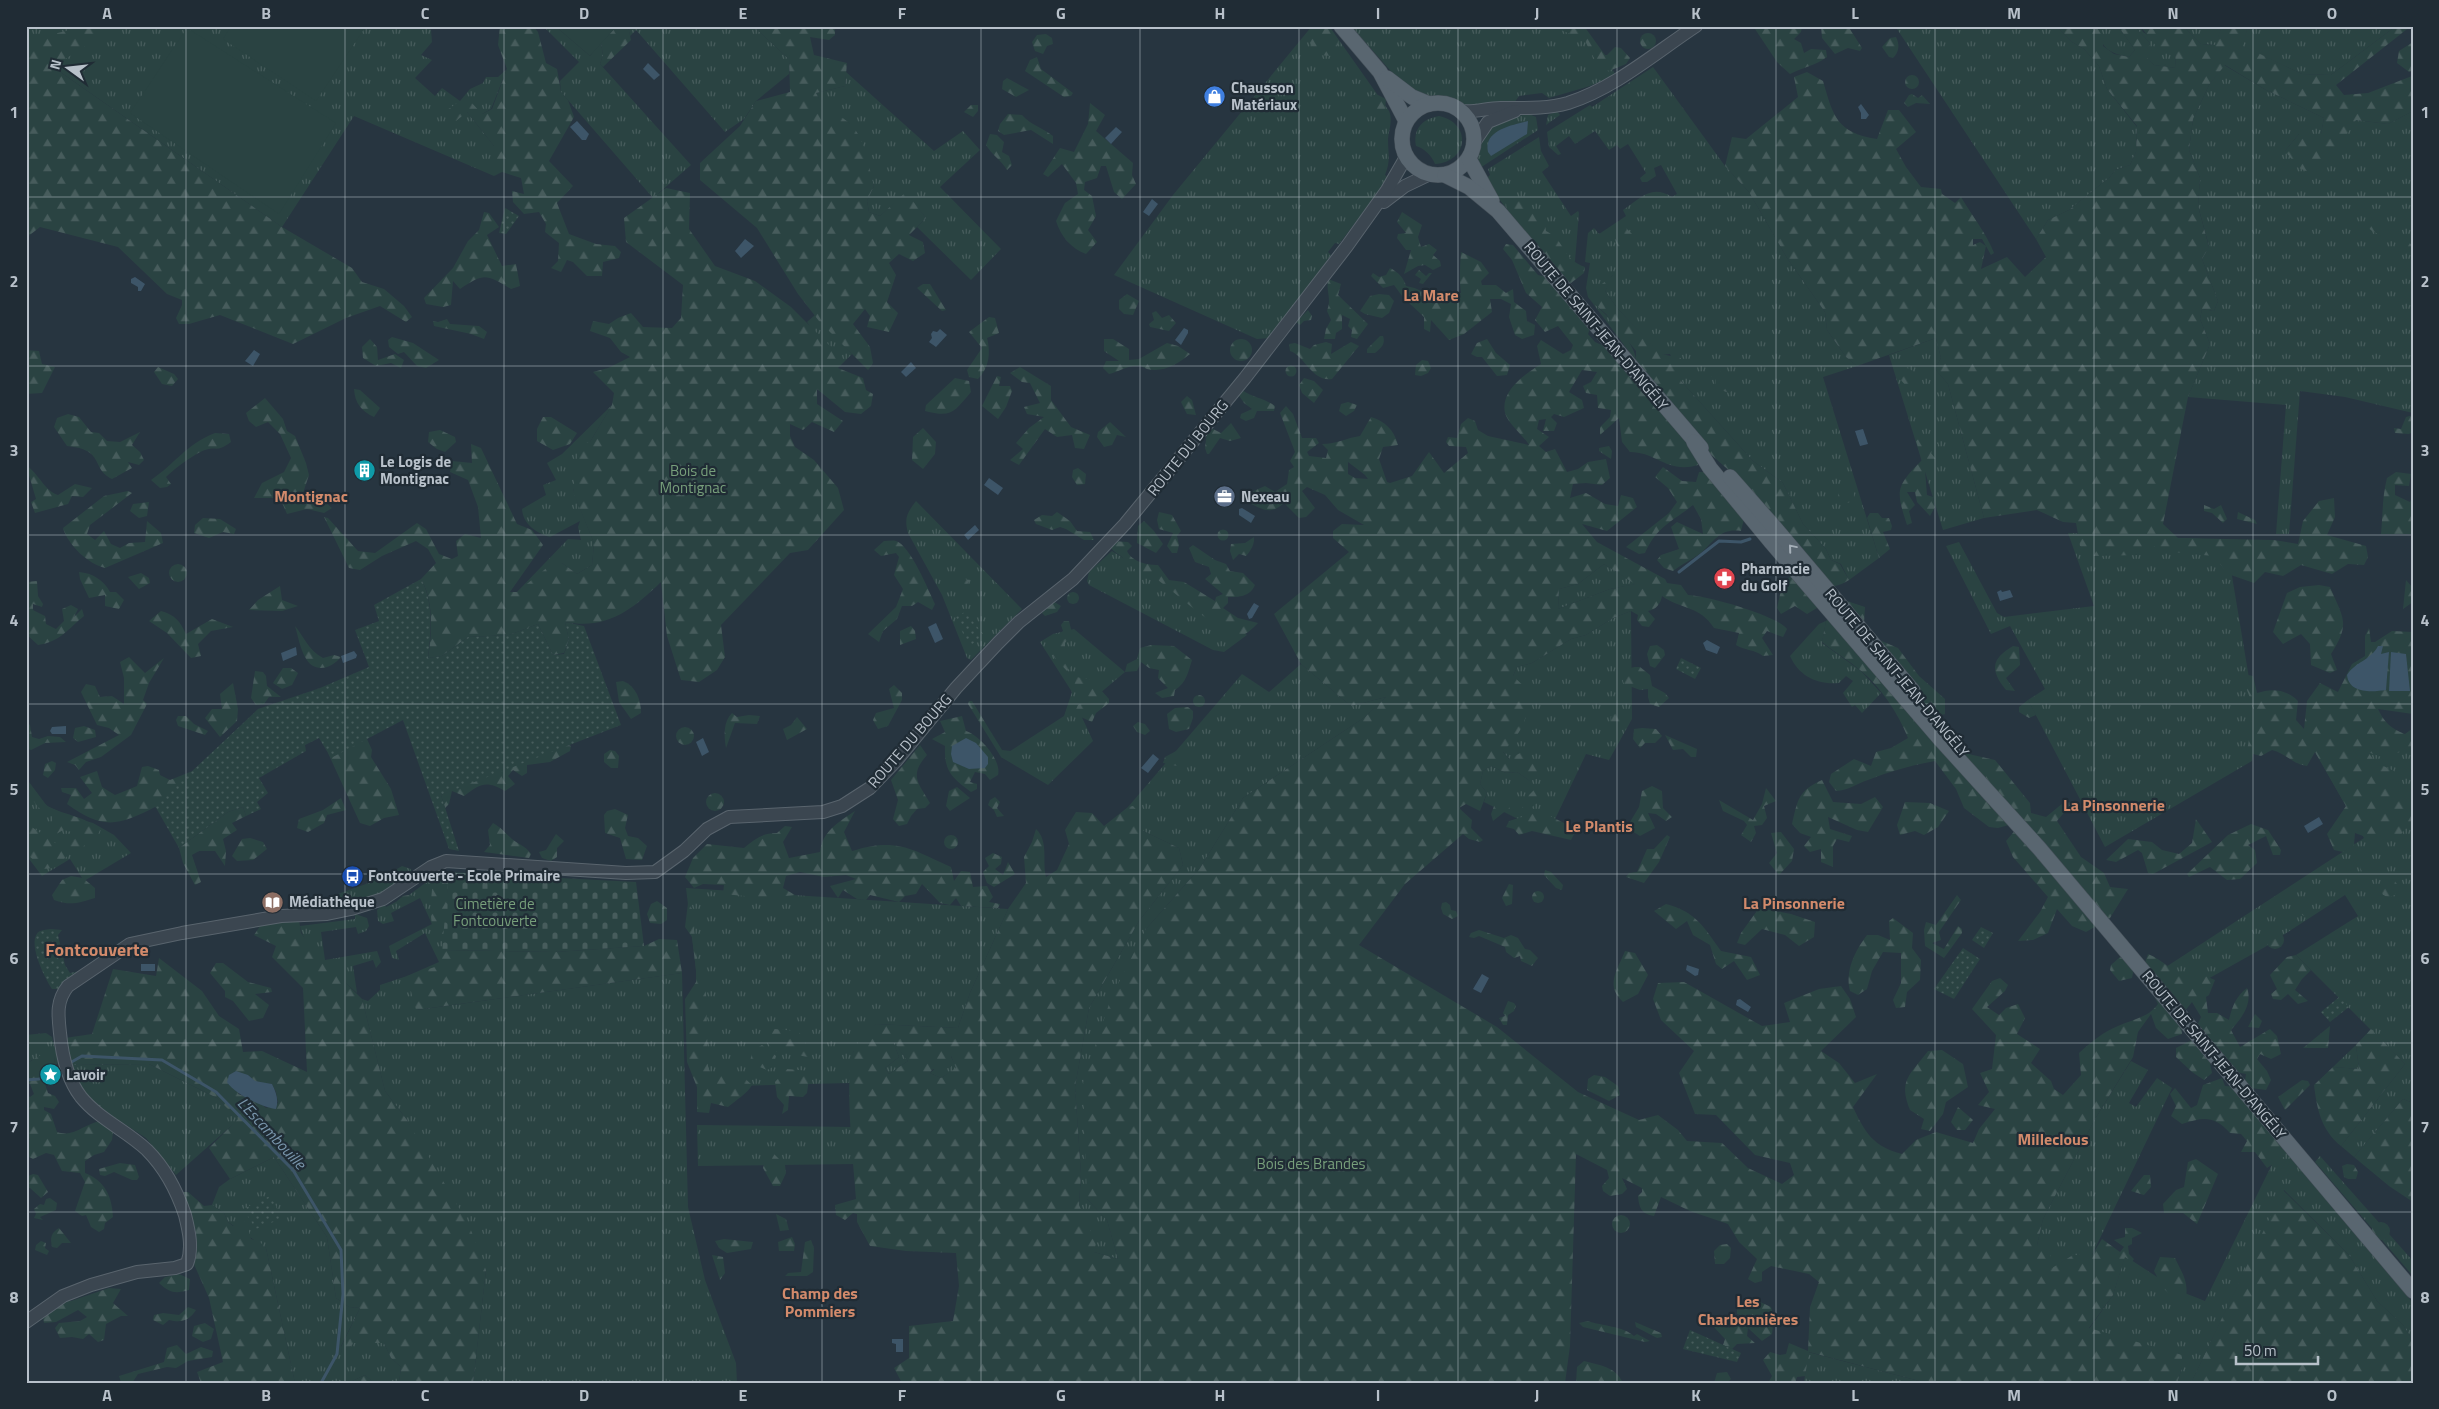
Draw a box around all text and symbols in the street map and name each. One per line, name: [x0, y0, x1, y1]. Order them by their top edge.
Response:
text: A: [102, 1, 112, 25]
text: B: [261, 1, 271, 25]
text: C: [421, 1, 430, 25]
text: D: [579, 1, 589, 25]
text: E: [739, 1, 748, 25]
text: F: [898, 1, 907, 25]
text: G: [1056, 1, 1066, 25]
text: H: [1215, 1, 1225, 25]
text: I: [1376, 1, 1380, 25]
text: J: [1535, 1, 1539, 25]
text: K: [1691, 1, 1701, 25]
text: L: [1851, 1, 1859, 25]
text: M: [2007, 1, 2021, 25]
text: N: [2167, 1, 2179, 25]
text: O: [2327, 1, 2337, 25]
north arrow: [42, 42, 92, 92]
text: N: [44, 57, 66, 72]
place label: Chausson Matériaux: [1231, 76, 1297, 116]
shop icon: Chausson Matériaux: [1203, 85, 1227, 109]
text: 1: [10, 100, 18, 124]
text: 1: [2421, 100, 2429, 124]
street label: ROUTE DE SAINT-JEAN-D'ANGÉLY: [1519, 236, 1674, 415]
text: 2: [10, 269, 18, 293]
text: 2: [2421, 269, 2429, 293]
district label: La Mare: [1403, 283, 1459, 307]
street label: ROUTE DU BOURG: [1141, 395, 1234, 501]
text: 3: [10, 438, 18, 462]
text: 3: [2421, 438, 2429, 462]
place label: Le Logis de Montignac: [380, 450, 452, 490]
building icon: Le Logis de Montignac: [352, 459, 376, 483]
park label: Bois de Montignac: [660, 459, 726, 499]
district label: Montignac: [274, 484, 348, 508]
office icon: Nexeau: [1213, 485, 1237, 509]
place label: Nexeau: [1241, 485, 1290, 508]
one-way arrow: [1790, 545, 1798, 554]
place label: Pharmacie du Golf: [1741, 557, 1810, 597]
pharmacy icon: Pharmacie du Golf: [1713, 566, 1737, 590]
street label: ROUTE DE SAINT-JEAN-D'ANGÉLY: [1820, 583, 1975, 762]
text: 4: [10, 608, 19, 632]
text: 4: [2421, 608, 2430, 632]
street label: ROUTE DU BOURG: [862, 689, 957, 793]
text: 5: [10, 777, 19, 801]
text: 5: [2421, 777, 2430, 801]
district label: La Pinsonnerie: [2063, 793, 2165, 817]
district label: Le Plantis: [1565, 814, 1633, 838]
bus stop icon: Fontcouverte - Ecole Primaire: [340, 864, 364, 888]
place label: Fontcouverte - Ecole Primaire: [368, 864, 561, 887]
library icon: Médiathèque: [261, 890, 285, 914]
place label: Médiathèque: [289, 890, 375, 913]
district label: La Pinsonnerie: [1743, 891, 1845, 915]
park label: Cimetière de Fontcouverte: [453, 892, 537, 932]
district label: Fontcouverte: [45, 936, 149, 963]
text: 6: [10, 946, 19, 970]
text: 6: [2421, 946, 2430, 970]
street label: ROUTE DE SAINT-JEAN-D'ANGÉLY: [2137, 965, 2292, 1144]
place icon: Lavoir: [38, 1063, 62, 1087]
place label: Lavoir: [66, 1063, 106, 1086]
water label: L'Escambouille: [232, 1091, 313, 1176]
text: 7: [10, 1115, 18, 1139]
text: 7: [2421, 1115, 2429, 1139]
district label: Milleclous: [2017, 1127, 2089, 1151]
park label: Bois des Brandes: [1257, 1152, 1366, 1175]
district label: Champ des Pommiers: [782, 1281, 858, 1323]
text: 8: [10, 1285, 19, 1309]
text: 8: [2421, 1285, 2430, 1309]
district label: Les Charbonnières: [1698, 1289, 1798, 1331]
scale bar: [2236, 1334, 2319, 1366]
text: 50 m: [2244, 1339, 2277, 1362]
text: A: [102, 1383, 112, 1407]
text: B: [261, 1383, 271, 1407]
text: C: [421, 1383, 430, 1407]
text: D: [579, 1383, 589, 1407]
text: E: [739, 1383, 748, 1407]
text: F: [898, 1383, 907, 1407]
text: G: [1056, 1383, 1066, 1407]
text: H: [1215, 1383, 1225, 1407]
text: I: [1376, 1383, 1380, 1407]
text: J: [1535, 1383, 1539, 1407]
text: K: [1691, 1383, 1701, 1407]
text: L: [1851, 1383, 1859, 1407]
text: M: [2007, 1383, 2021, 1407]
text: N: [2167, 1383, 2179, 1407]
text: O: [2327, 1383, 2337, 1407]

